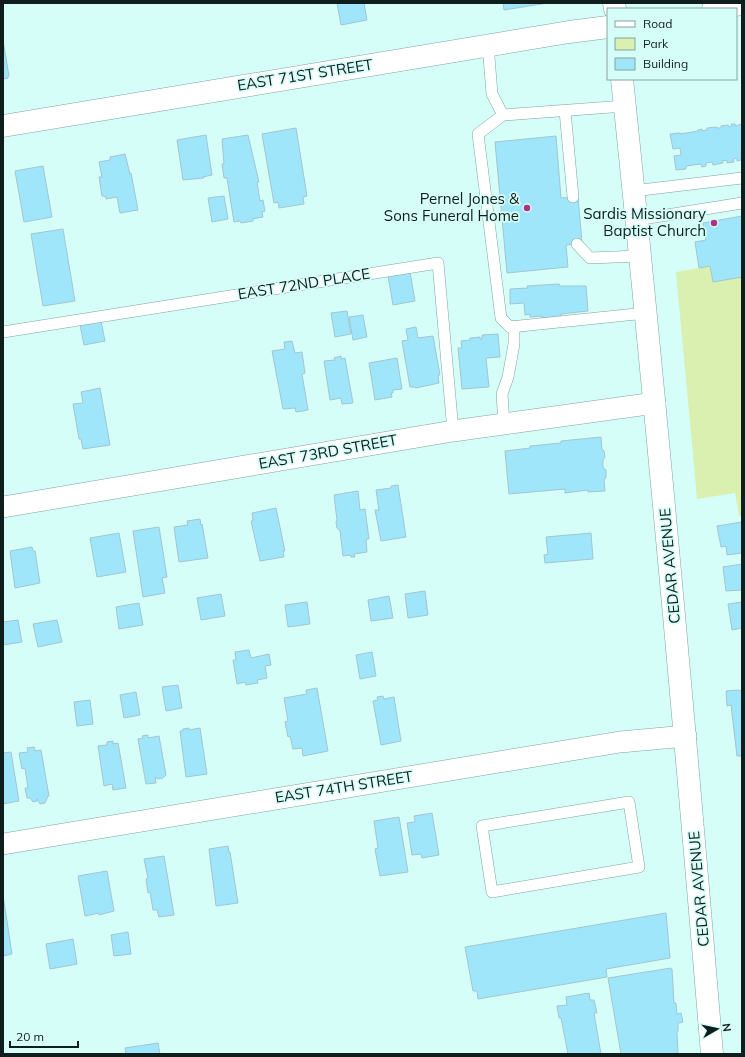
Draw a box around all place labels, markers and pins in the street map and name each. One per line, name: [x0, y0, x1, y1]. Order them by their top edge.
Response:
place label: Pernel Jones & Sons Funeral Home: [384, 189, 520, 225]
marker: Pernel Jones & Sons Funeral Home: [522, 203, 532, 213]
place label: Sardis Missionary Baptist Church: [583, 204, 706, 240]
marker: Sardis Missionary Baptist Church: [709, 218, 719, 228]

